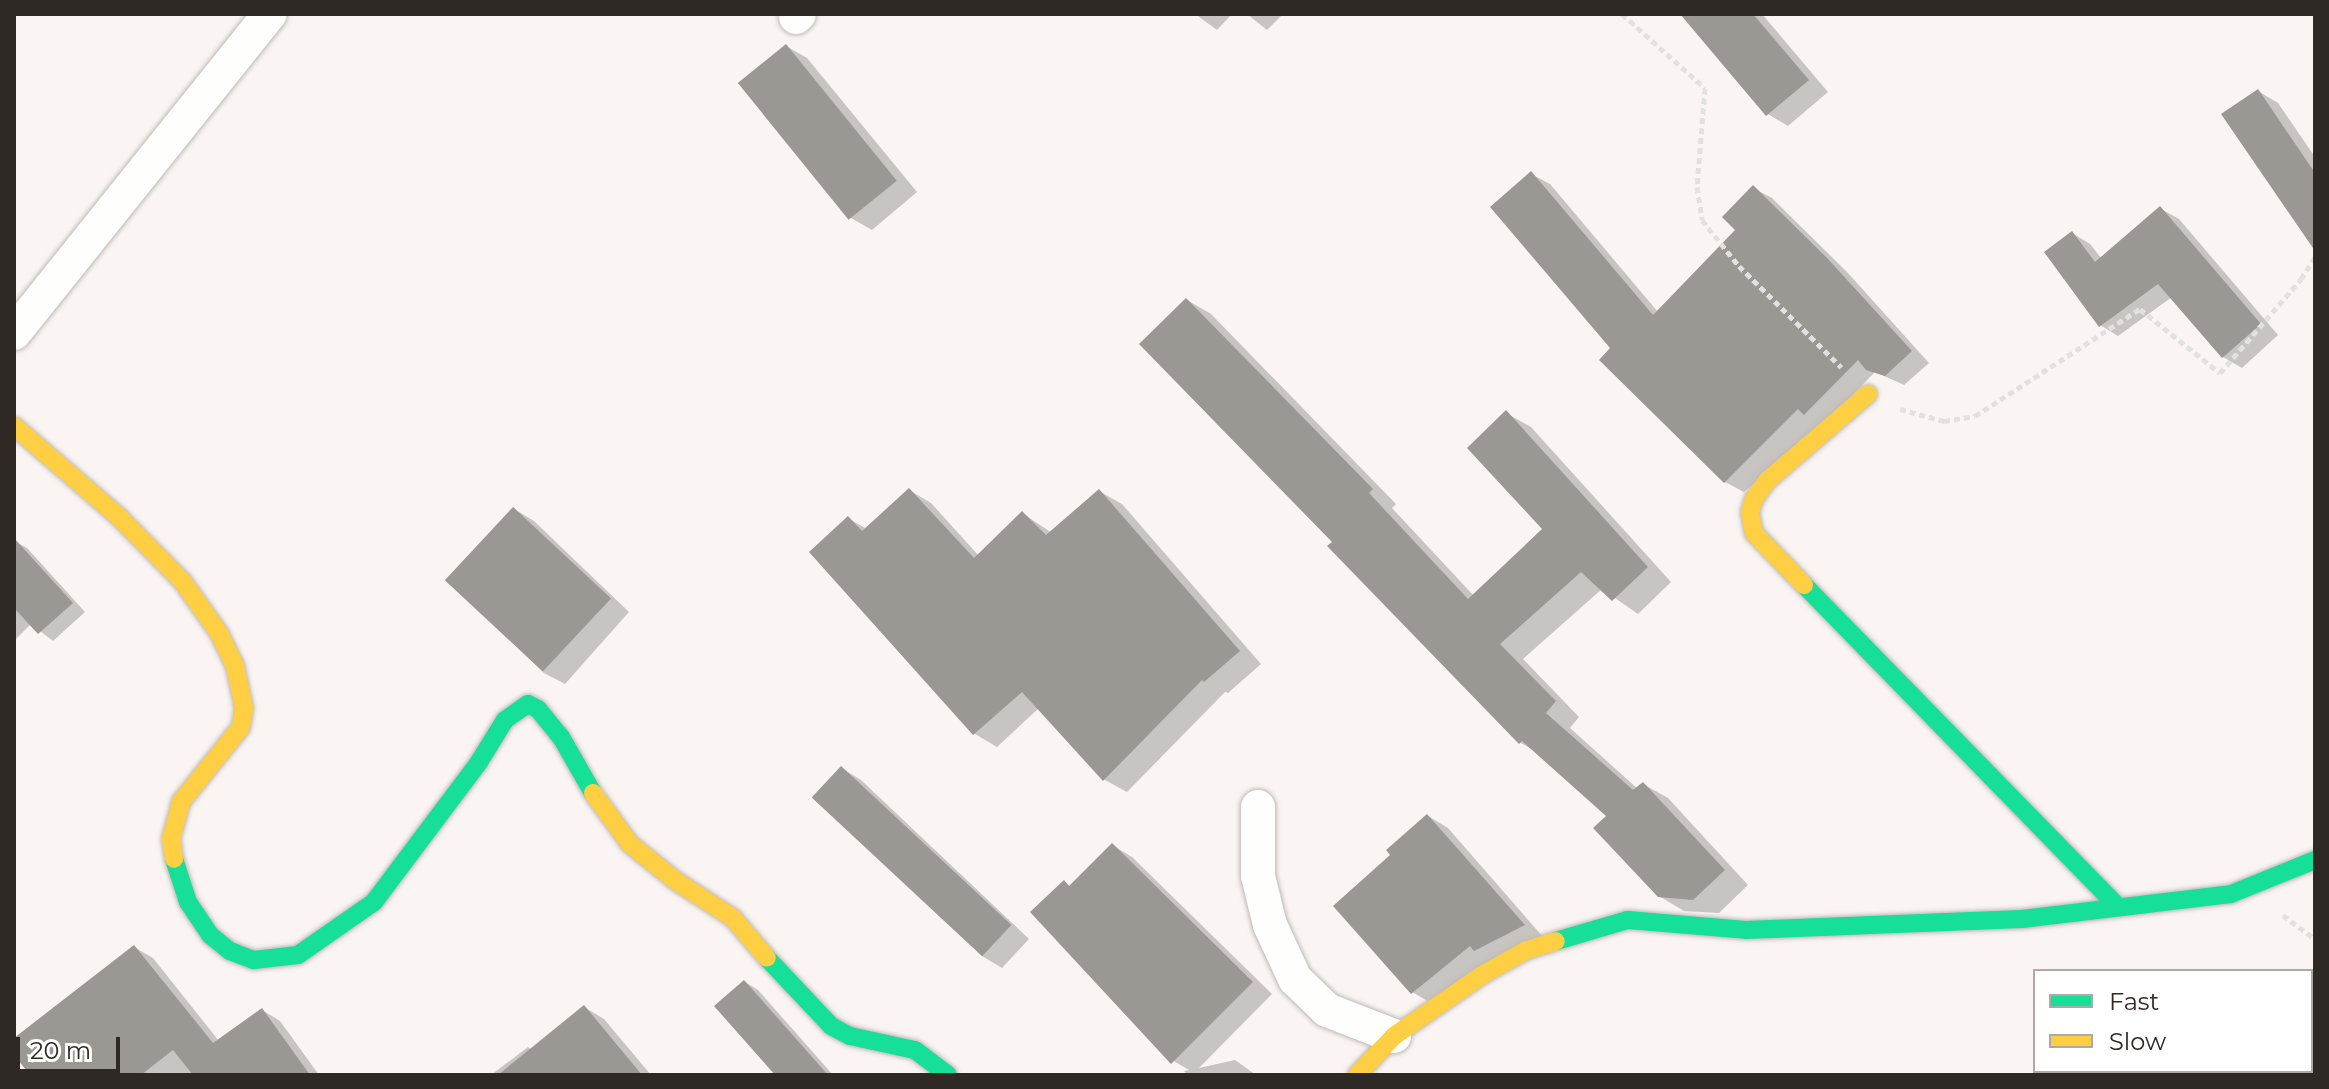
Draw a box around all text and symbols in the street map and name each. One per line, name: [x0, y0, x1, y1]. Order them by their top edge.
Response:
legend: [2033, 969, 2313, 1073]
text: Fast: [2109, 987, 2159, 1016]
scale bar: [20, 1021, 124, 1071]
text: Slow: [2109, 1027, 2166, 1056]
text: 20 m: [30, 1036, 91, 1065]

